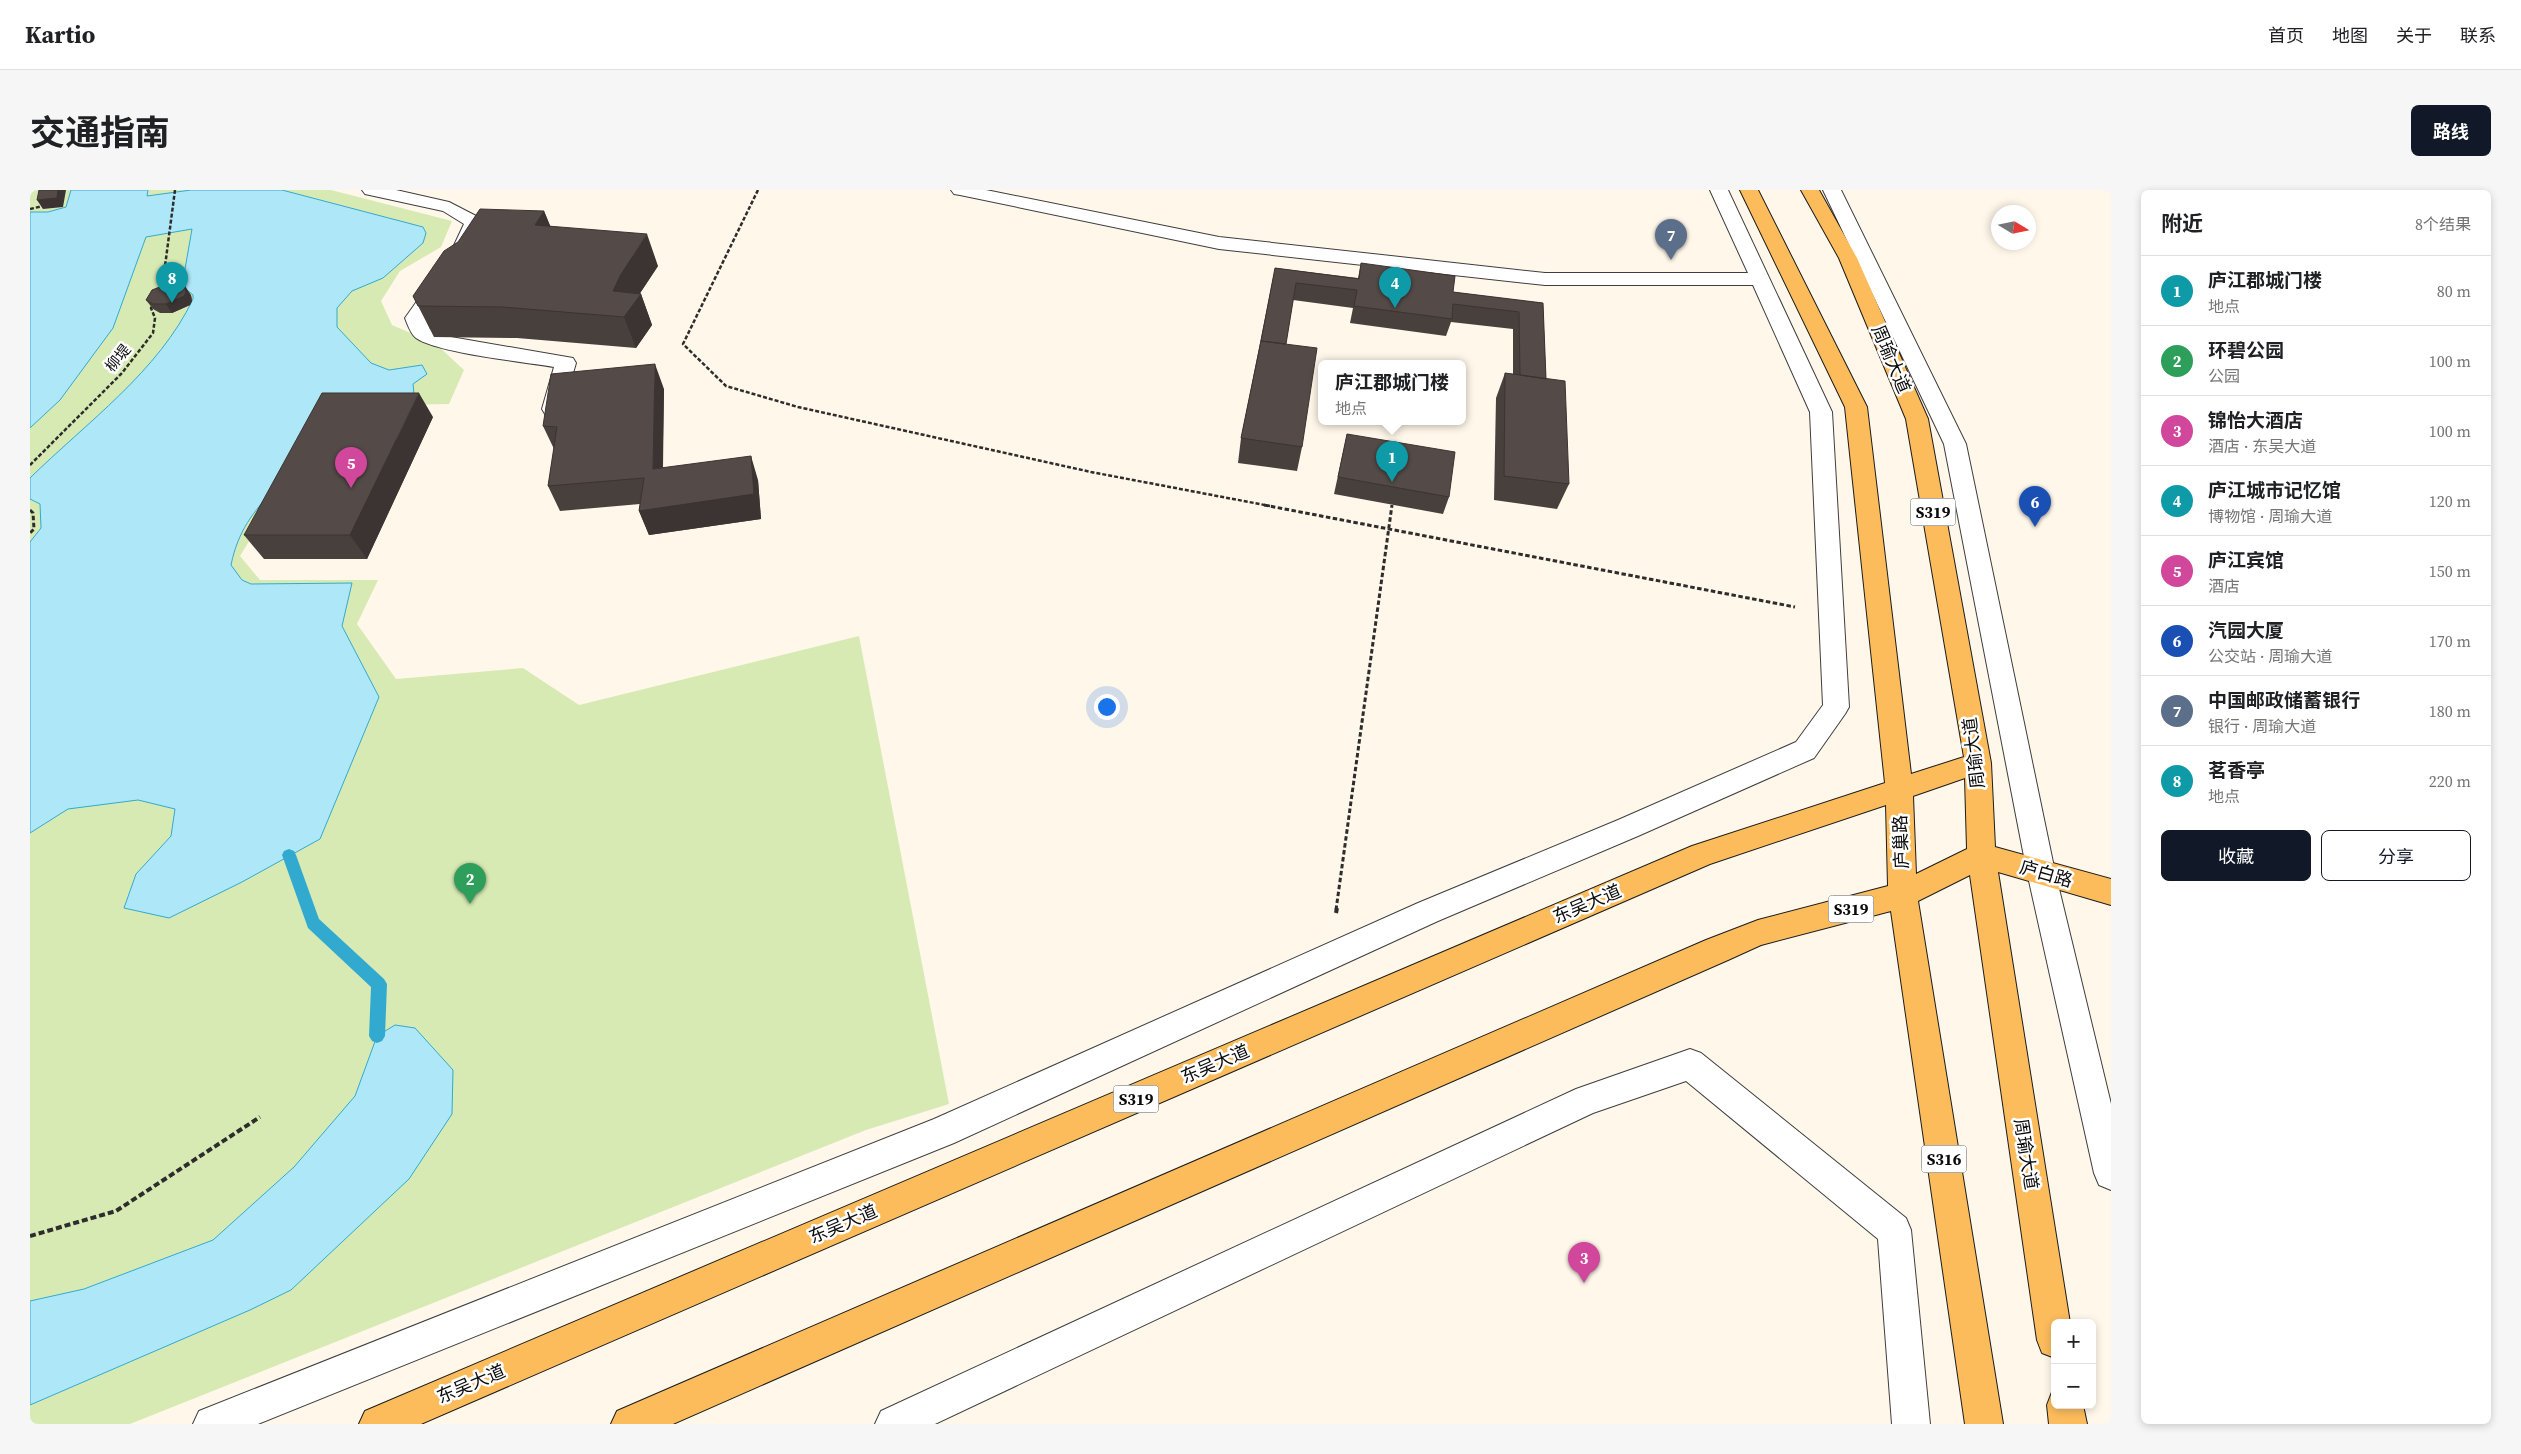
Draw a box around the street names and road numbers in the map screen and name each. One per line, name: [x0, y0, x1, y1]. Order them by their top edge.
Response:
street label: 周瑜大道: [1866, 321, 1917, 397]
street label: 柳堤: [100, 339, 135, 376]
road number: S319: [1910, 498, 1956, 526]
street label: 周瑜大道: [1957, 716, 1990, 790]
street label: 庐巢路: [1887, 815, 1914, 869]
street label: 庐白路: [2017, 854, 2076, 893]
street label: 东吴大道: [1549, 878, 1625, 929]
road number: S319: [1828, 896, 1874, 922]
street label: 东吴大道: [1177, 1038, 1253, 1089]
road number: S319: [1114, 1086, 1158, 1112]
street label: 周瑜大道: [2009, 1116, 2044, 1191]
road number: S316: [1922, 1146, 1966, 1172]
street label: 东吴大道: [805, 1198, 881, 1249]
street label: 东吴大道: [433, 1358, 509, 1409]

